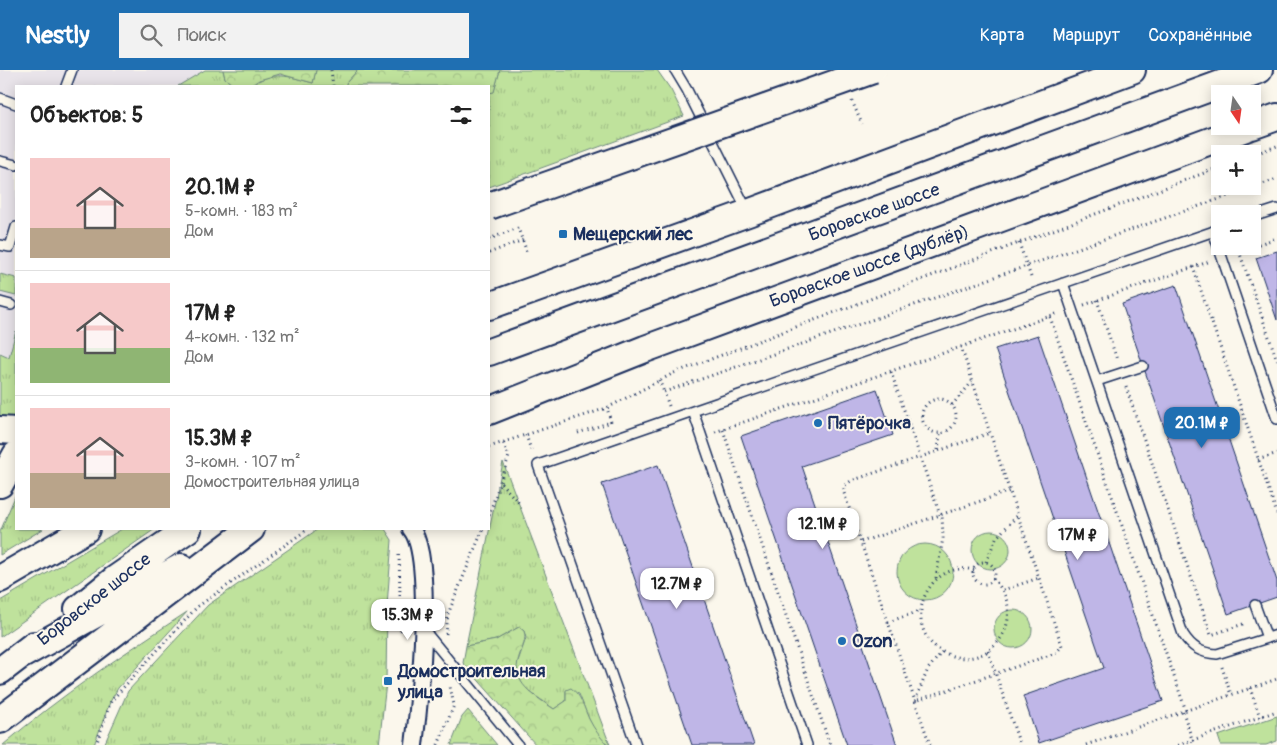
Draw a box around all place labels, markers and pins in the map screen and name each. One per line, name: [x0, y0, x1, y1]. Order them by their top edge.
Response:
place label: Мещерский лес: [573, 223, 693, 246]
marker: Мещерский лес: [557, 228, 569, 240]
pin: 20.1M ₽: [1156, 406, 1248, 449]
place label: Пятёрочка: [828, 412, 912, 435]
marker: Пятёрочка: [812, 417, 824, 429]
pin: 12.1M ₽: [777, 508, 869, 550]
pin: 17M ₽: [1043, 518, 1113, 561]
pin: 12.7M ₽: [631, 568, 723, 610]
pin: 15.3M ₽: [362, 598, 454, 641]
place label: Ozon: [852, 630, 892, 653]
marker: Ozon: [836, 635, 848, 647]
place label: Домостроительная улица: [397, 660, 545, 704]
marker: Домостроительная улица: [382, 675, 394, 687]

